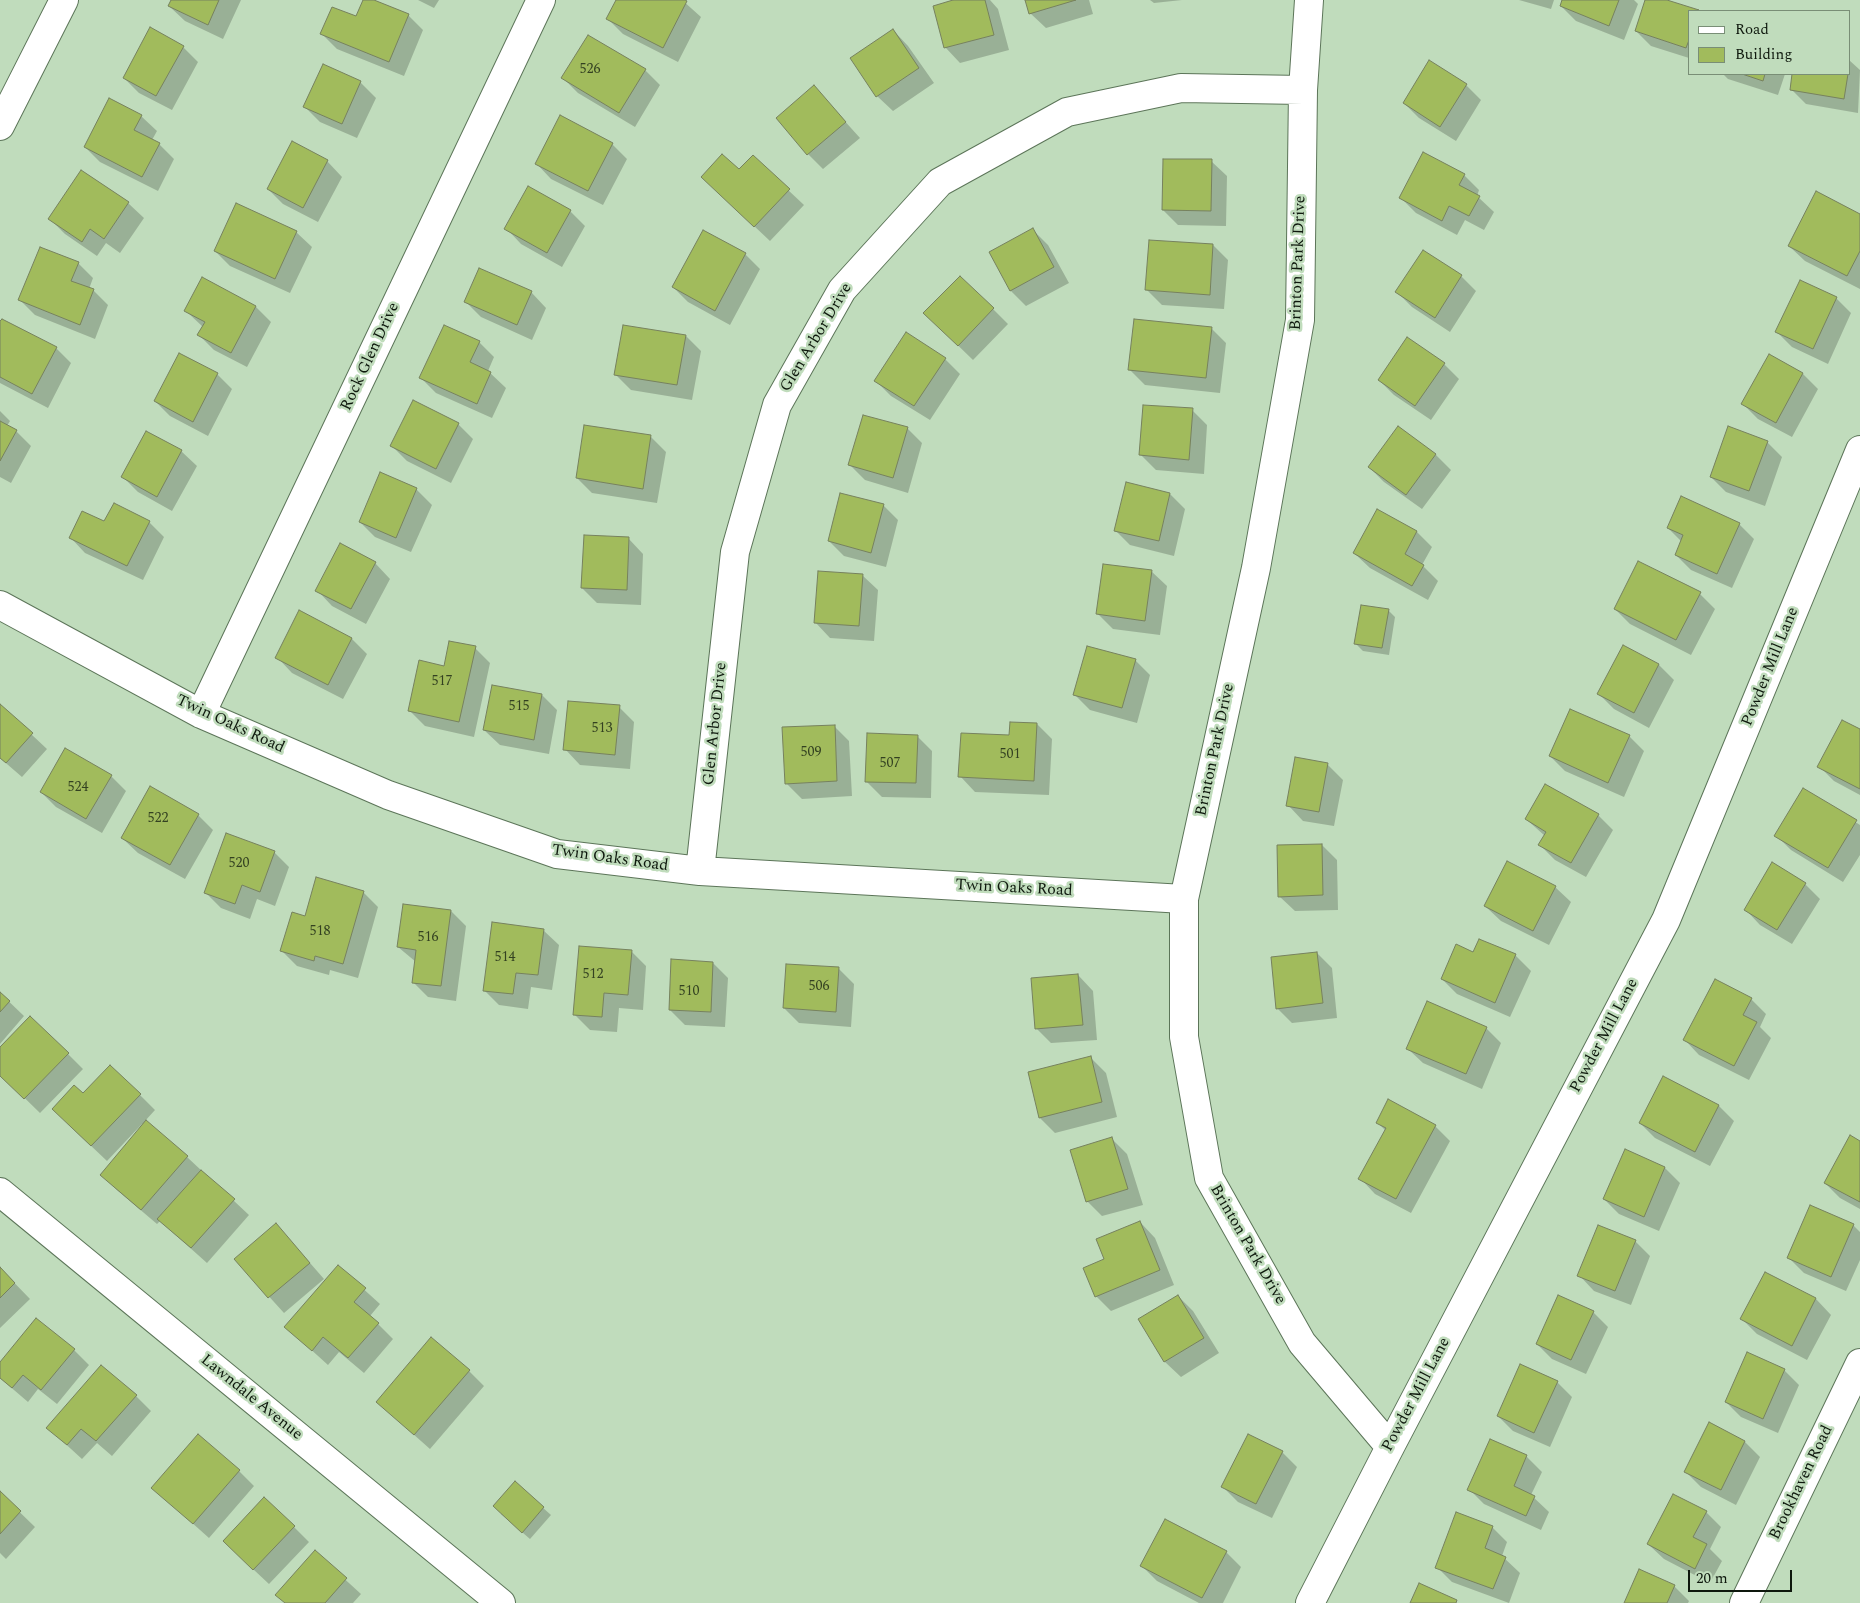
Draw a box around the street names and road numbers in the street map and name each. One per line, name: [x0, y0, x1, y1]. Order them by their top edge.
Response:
street label: Brinton Park Drive: [1287, 195, 1311, 331]
street label: Glen Arbor Drive: [777, 280, 857, 396]
street label: Rock Glen Drive: [338, 300, 404, 414]
street label: Powder Mill Lane: [1738, 605, 1804, 729]
street label: Glen Arbor Drive: [700, 662, 732, 786]
street label: Brinton Park Drive: [1193, 682, 1239, 818]
street label: Twin Oaks Road: [173, 691, 287, 759]
street label: Twin Oaks Road: [551, 841, 669, 877]
street label: Twin Oaks Road: [955, 876, 1073, 902]
street label: Powder Mill Lane: [1567, 976, 1643, 1096]
street label: Brinton Park Drive: [1205, 1182, 1289, 1308]
street label: Powder Mill Lane: [1379, 1335, 1455, 1455]
street label: Lawndale Avenue: [196, 1351, 306, 1445]
street label: Brookhaven Road: [1766, 1423, 1838, 1543]

